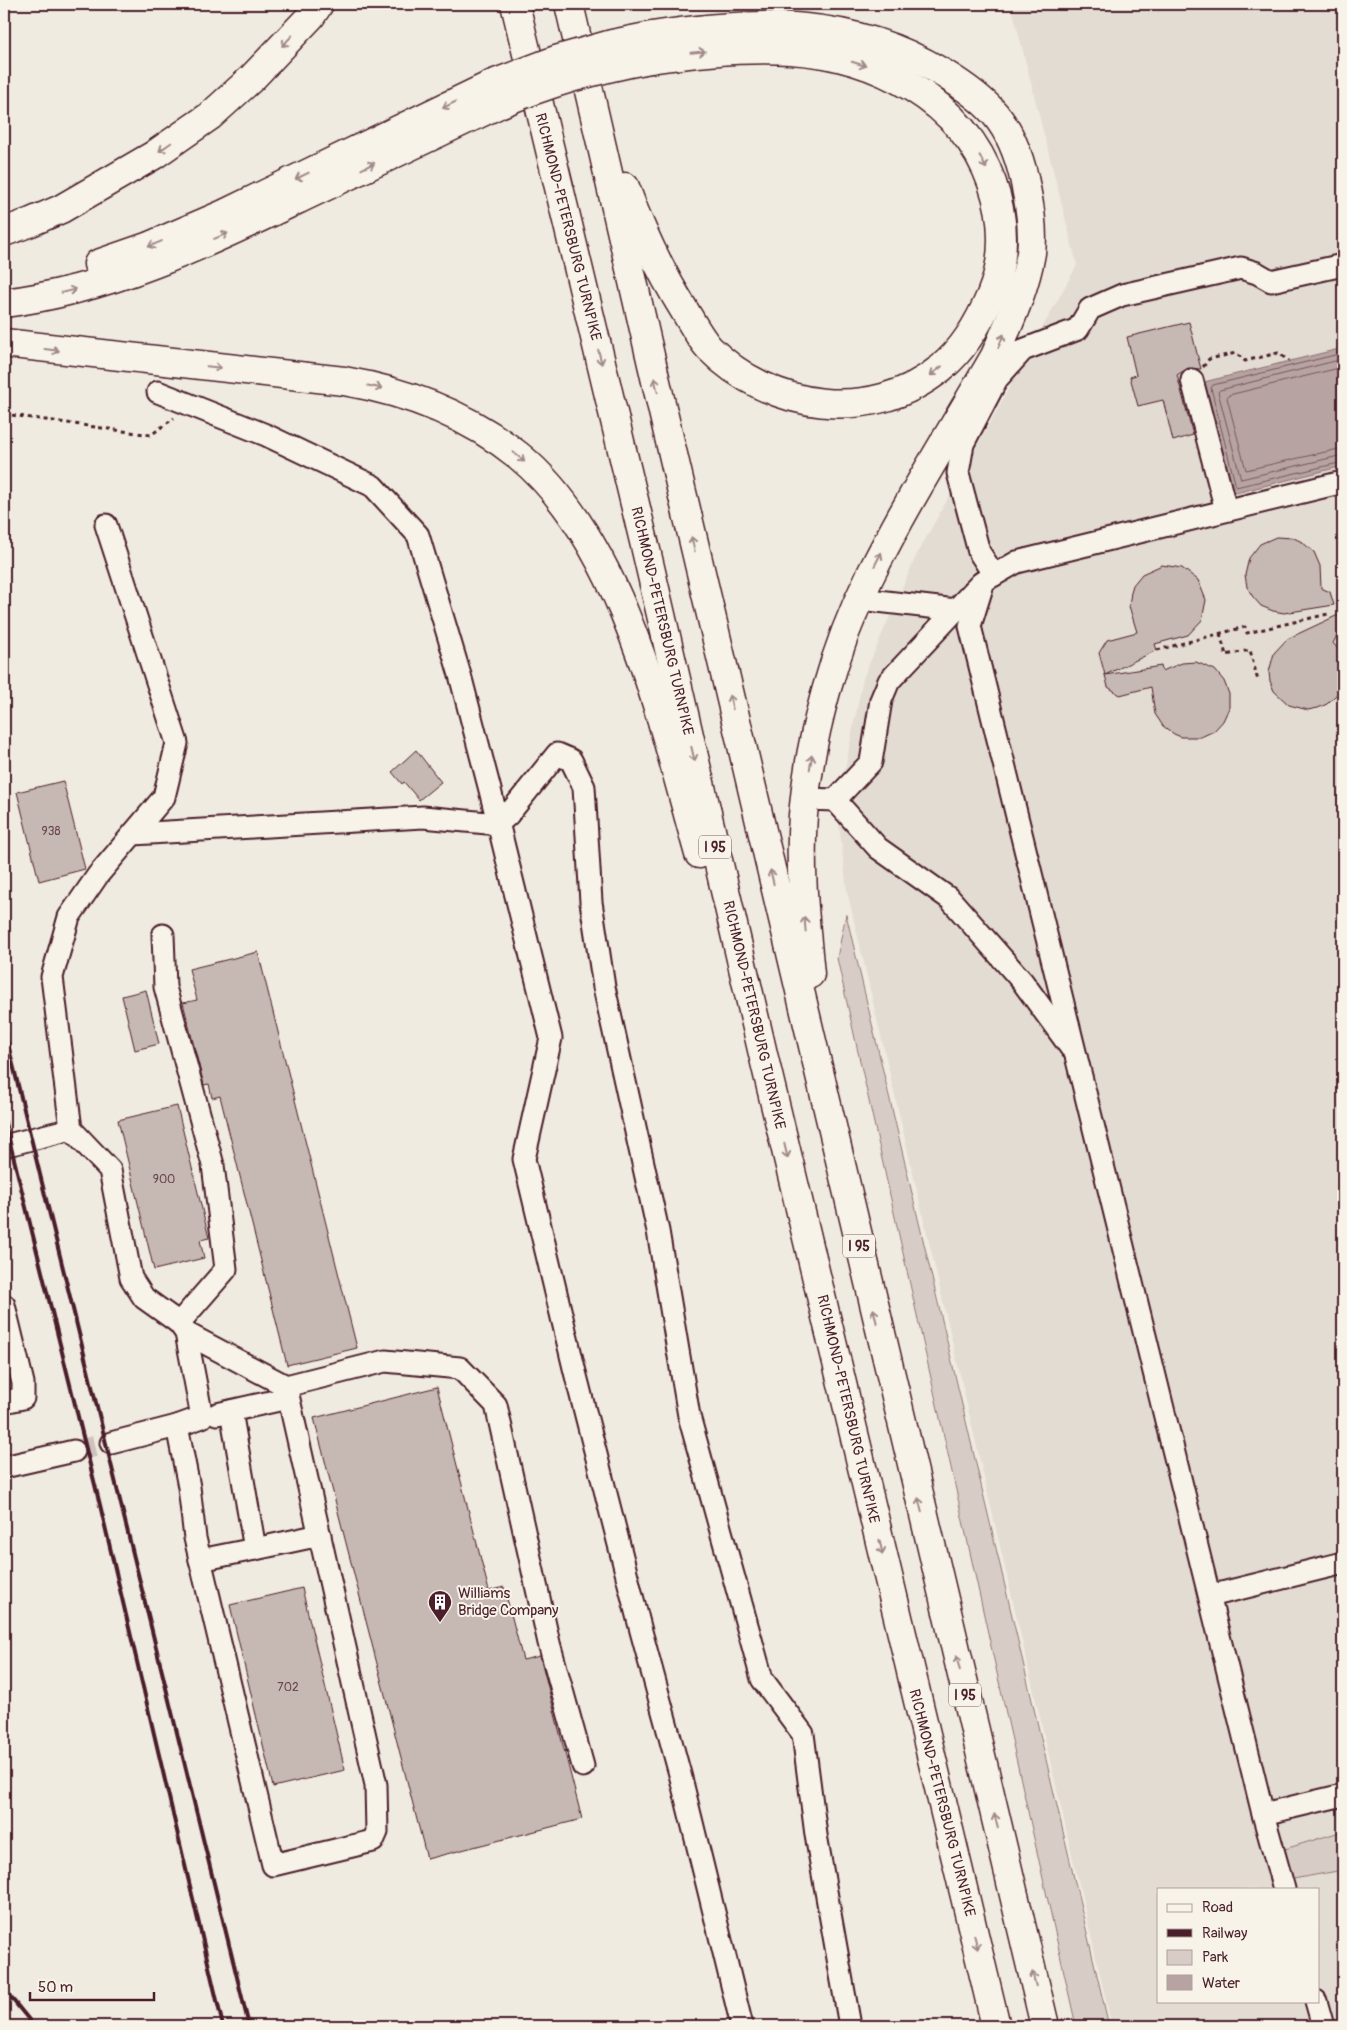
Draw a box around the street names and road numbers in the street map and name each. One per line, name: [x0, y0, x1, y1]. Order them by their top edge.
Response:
street label: RICHMOND-PETERSBURG TURNPIKE: [530, 111, 606, 343]
street label: RICHMOND-PETERSBURG TURNPIKE: [626, 505, 698, 737]
road number: I 95: [699, 836, 731, 859]
street label: RICHMOND-PETERSBURG TURNPIKE: [718, 899, 790, 1131]
road number: I 95: [843, 1234, 875, 1258]
street label: RICHMOND-PETERSBURG TURNPIKE: [812, 1293, 884, 1525]
road number: I 95: [949, 1684, 981, 1706]
street label: RICHMOND-PETERSBURG TURNPIKE: [904, 1687, 980, 1919]

